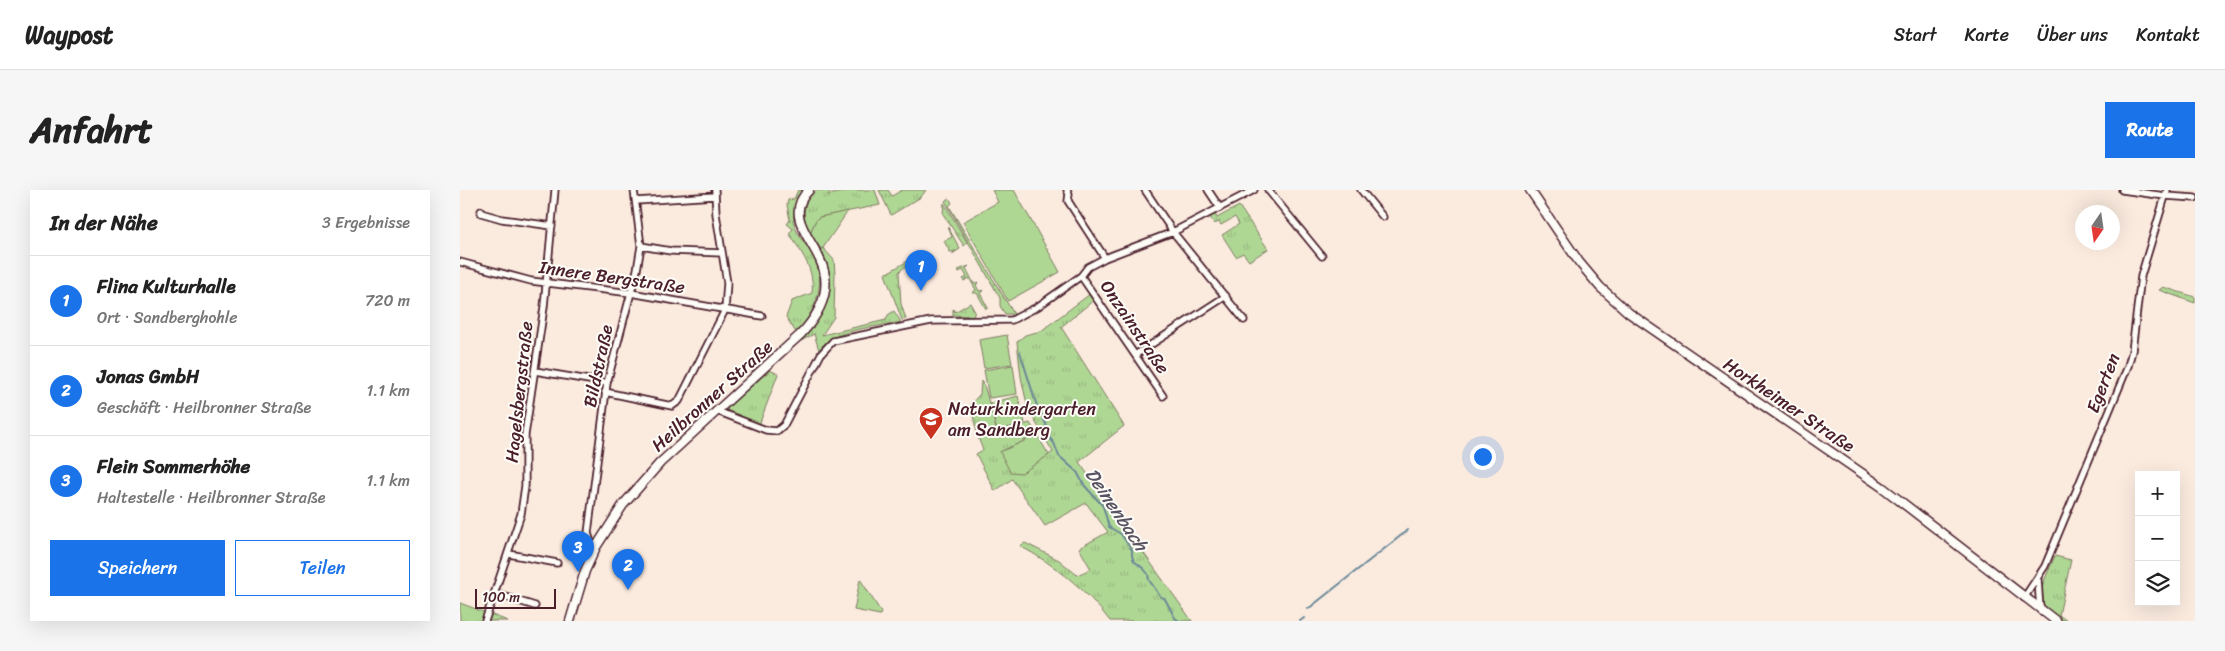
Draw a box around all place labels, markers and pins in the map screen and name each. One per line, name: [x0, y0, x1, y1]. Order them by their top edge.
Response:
pin: 1: [905, 250, 937, 291]
place label: Naturkindergarten am Sandberg: [948, 393, 1096, 446]
school or university icon: Naturkindergarten am Sandberg: [918, 406, 944, 440]
pin: 3: [562, 531, 594, 572]
pin: 2: [612, 549, 644, 590]

